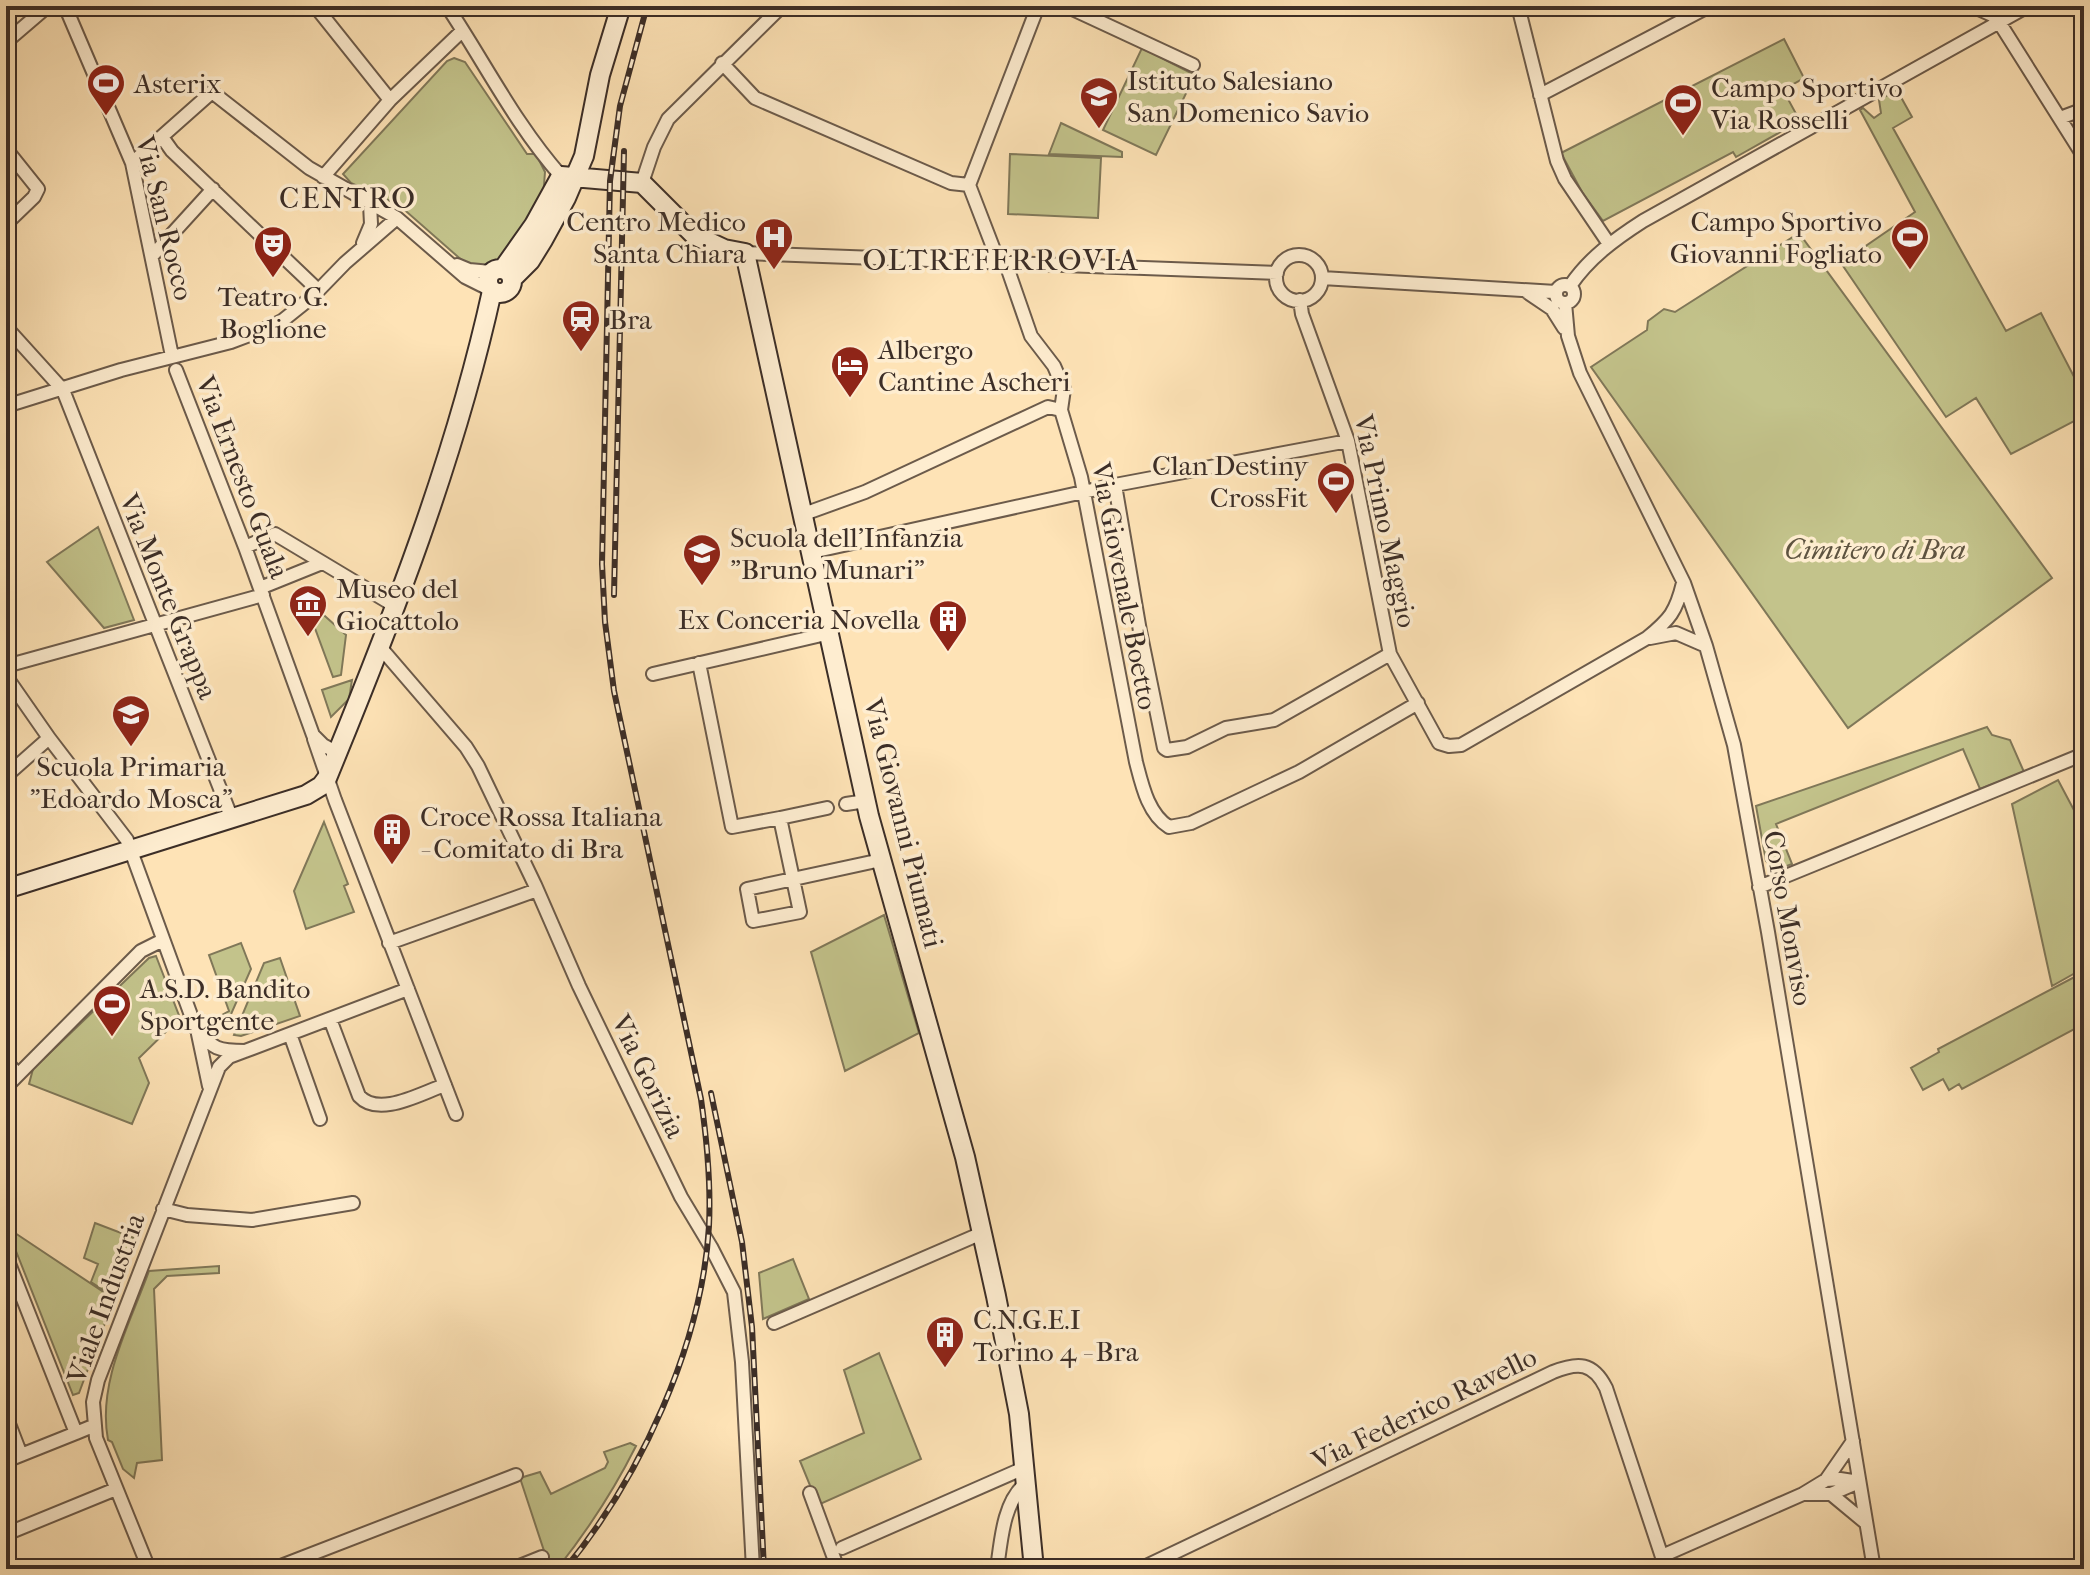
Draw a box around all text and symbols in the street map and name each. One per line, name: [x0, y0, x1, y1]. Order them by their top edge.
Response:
sports icon: Asterix: [85, 62, 127, 117]
place label: Istituto Salesiano San Domenico Savio: [1127, 64, 1369, 129]
place label: Asterix: [133, 67, 222, 100]
place label: Campo Sportivo Via Rosselli: [1710, 71, 1903, 136]
school or university icon: Istituto Salesiano San Domenico Savio: [1078, 75, 1120, 130]
sports icon: Campo Sportivo Via Rosselli: [1662, 82, 1704, 137]
street label: Via San Rocco: [128, 132, 201, 304]
district label: CENTRO: [279, 181, 417, 216]
place label: Centro Medico Santa Chiara: [566, 205, 747, 270]
place label: Campo Sportivo Giovanni Fogliato: [1670, 205, 1882, 270]
hospital icon: Centro Medico Santa Chiara: [753, 216, 795, 271]
sports icon: Campo Sportivo Giovanni Fogliato: [1889, 216, 1931, 271]
theatre icon: Teatro G. Boglione: [252, 224, 294, 279]
district label: OLTREFERROVIA: [862, 243, 1140, 278]
place label: Teatro G. Boglione: [218, 280, 328, 345]
station icon: Bra: [560, 298, 602, 353]
place label: Bra: [609, 303, 653, 336]
place label: Albergo Cantine Ascheri: [877, 333, 1070, 398]
hotel icon: Albergo Cantine Ascheri: [829, 344, 871, 399]
street label: Via Ernesto Guala: [188, 370, 297, 584]
street label: Via Primo Maggio: [1347, 411, 1424, 631]
place label: Clan Destiny CrossFit: [1152, 449, 1309, 514]
street label: Via Giovenale Boetto: [1084, 459, 1165, 713]
sports icon: Clan Destiny CrossFit: [1315, 460, 1357, 515]
street label: Via Monte Grappa: [112, 488, 225, 705]
place label: Scuola dell'Infanzia "Bruno Munari": [730, 521, 964, 586]
school or university icon: Scuola dell'Infanzia "Bruno Munari": [681, 532, 723, 587]
park label: Cimitero di Bra: [1784, 533, 1966, 566]
place label: Museo del Giocattolo: [336, 572, 459, 637]
museum icon: Museo del Giocattolo: [287, 583, 329, 638]
building icon: Ex Conceria Novella: [927, 598, 969, 653]
place label: Ex Conceria Novella: [678, 603, 921, 636]
school or university icon: Scuola Primaria "Edoardo Mosca": [110, 693, 152, 748]
street label: Via Giovanni Piumati: [856, 694, 950, 951]
place label: Scuola Primaria "Edoardo Mosca": [29, 750, 233, 815]
place label: Croce Rossa Italiana - Comitato di Bra: [420, 800, 663, 865]
building icon: Croce Rossa Italiana - Comitato di Bra: [371, 811, 413, 866]
street label: Corso Monviso: [1757, 828, 1820, 1008]
place label: A.S.D. Bandito Sportgente: [139, 972, 310, 1037]
sports icon: A.S.D. Bandito Sportgente: [91, 983, 133, 1038]
street label: Via Gorizia: [604, 1008, 693, 1144]
street label: Viale Industria: [59, 1208, 152, 1389]
place label: C.N.G.E.I Torino 4 - Bra: [973, 1303, 1140, 1368]
building icon: C.N.G.E.I Torino 4 - Bra: [924, 1314, 966, 1369]
street label: Via Federico Ravello: [1306, 1340, 1542, 1478]

